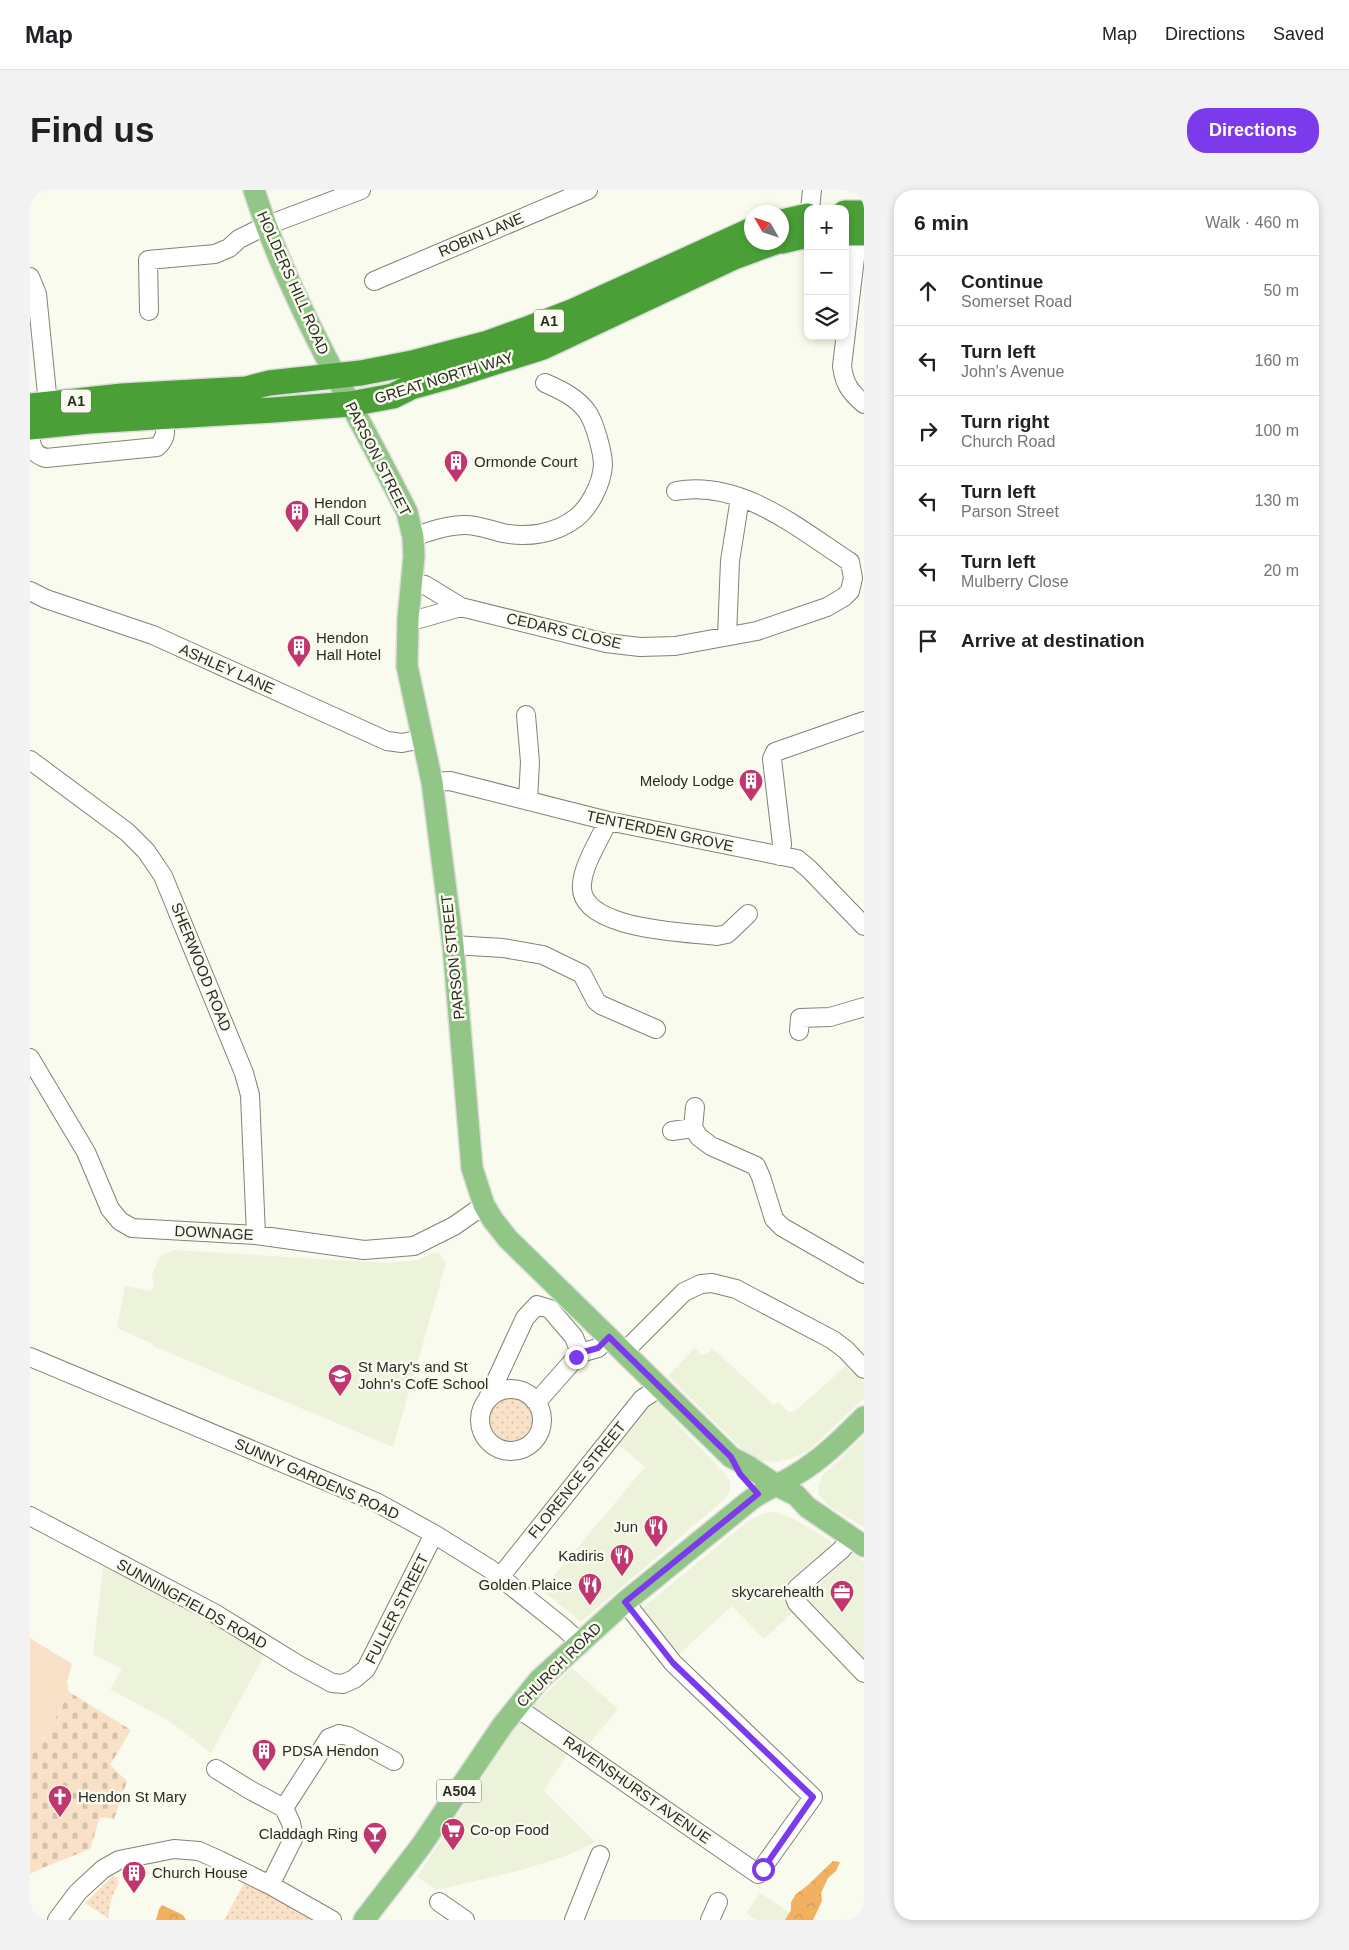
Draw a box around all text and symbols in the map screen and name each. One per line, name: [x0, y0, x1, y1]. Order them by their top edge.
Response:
text: Map: [25, 21, 73, 48]
text: Map: [1102, 24, 1137, 44]
text: Directions: [1165, 24, 1245, 44]
text: Saved: [1273, 24, 1324, 44]
button: Directions: [1187, 108, 1319, 153]
text: Find us: [30, 110, 154, 149]
north arrow: [744, 205, 789, 250]
map controls: [804, 205, 849, 340]
button: +: [804, 205, 849, 250]
street label: HOLDERS HILL ROAD: [254, 208, 333, 357]
street label: ROBIN LANE: [436, 209, 526, 260]
text: 6 min: [914, 211, 969, 234]
text: Walk · 460 m: [1205, 214, 1299, 231]
button: −: [804, 250, 849, 295]
text: Continue: [961, 271, 1043, 292]
icon: ahead: [914, 277, 942, 305]
text: 50 m: [1263, 282, 1299, 299]
text: Somerset Road: [961, 293, 1072, 310]
button: layers: [804, 295, 849, 340]
road number: A1: [534, 310, 564, 332]
text: Turn left: [961, 341, 1036, 362]
icon: left: [914, 347, 942, 375]
street label: GREAT NORTH WAY: [372, 348, 515, 407]
text: 160 m: [1255, 352, 1299, 369]
text: John's Avenue: [961, 363, 1064, 380]
road number: A1: [61, 390, 91, 412]
street label: PARSON STREET: [342, 399, 415, 519]
text: Turn right: [961, 411, 1049, 432]
icon: right: [914, 417, 942, 445]
text: 100 m: [1255, 422, 1299, 439]
text: Church Road: [961, 433, 1055, 450]
building icon: Ormonde Court: [443, 449, 469, 483]
place label: Ormonde Court: [474, 453, 578, 470]
text: Turn left: [961, 481, 1036, 502]
icon: left: [914, 487, 942, 515]
text: 130 m: [1255, 492, 1299, 509]
place label: Hendon Hall Court: [314, 494, 382, 528]
building icon: Hendon Hall Court: [284, 499, 310, 533]
text: Parson Street: [961, 503, 1059, 520]
text: Turn left: [961, 551, 1036, 572]
icon: left: [914, 557, 942, 585]
text: 20 m: [1263, 562, 1299, 579]
text: Mulberry Close: [961, 573, 1069, 590]
street label: CEDARS CLOSE: [505, 609, 623, 652]
icon: arrive: [914, 627, 942, 655]
place label: Hendon Hall Hotel: [316, 629, 381, 663]
text: Arrive at destination: [961, 630, 1145, 651]
building icon: Hendon Hall Hotel: [286, 634, 312, 668]
street label: ASHLEY LANE: [177, 640, 277, 697]
building icon: Melody Lodge: [738, 768, 764, 802]
place label: Melody Lodge: [640, 772, 734, 789]
street label: TENTERDEN GROVE: [585, 807, 735, 854]
street label: PARSON STREET: [437, 894, 468, 1020]
street label: SHERWOOD ROAD: [168, 900, 235, 1034]
street label: DOWNAGE: [174, 1222, 254, 1243]
route end: [565, 1346, 588, 1369]
place label: St Mary's and St John's CofE School: [358, 1358, 488, 1392]
school or university icon: St Mary's and St John's CofE School: [327, 1363, 353, 1397]
street label: FLORENCE STREET: [524, 1418, 629, 1541]
street label: SUNNY GARDENS ROAD: [232, 1435, 402, 1523]
restaurant icon: Jun: [643, 1514, 669, 1548]
place label: Jun: [614, 1518, 638, 1535]
restaurant icon: Kadiris: [609, 1543, 635, 1577]
place label: Kadiris: [558, 1547, 604, 1564]
street label: FULLER STREET: [362, 1551, 432, 1666]
street label: SUNNINGFIELDS ROAD: [114, 1555, 270, 1652]
restaurant icon: Golden Plaice: [577, 1572, 603, 1606]
place label: Golden Plaice: [479, 1576, 572, 1593]
office icon: skycarehealth: [829, 1579, 855, 1613]
place label: skycarehealth: [731, 1583, 824, 1600]
street label: CHURCH ROAD: [513, 1619, 605, 1710]
street label: RAVENSHURST AVENUE: [560, 1732, 714, 1847]
building icon: PDSA Hendon: [251, 1738, 277, 1772]
place label: PDSA Hendon: [282, 1742, 379, 1759]
road number: A504: [436, 1780, 482, 1802]
church icon: Hendon St Mary: [47, 1784, 73, 1818]
place label: Hendon St Mary: [78, 1788, 187, 1805]
supermarket icon: Co-op Food: [440, 1817, 466, 1851]
bar icon: Claddagh Ring: [362, 1821, 388, 1855]
place label: Co-op Food: [470, 1821, 549, 1838]
place label: Claddagh Ring: [259, 1825, 358, 1842]
route start: [752, 1858, 775, 1881]
building icon: Church House: [121, 1860, 147, 1894]
place label: Church House: [152, 1864, 248, 1881]

